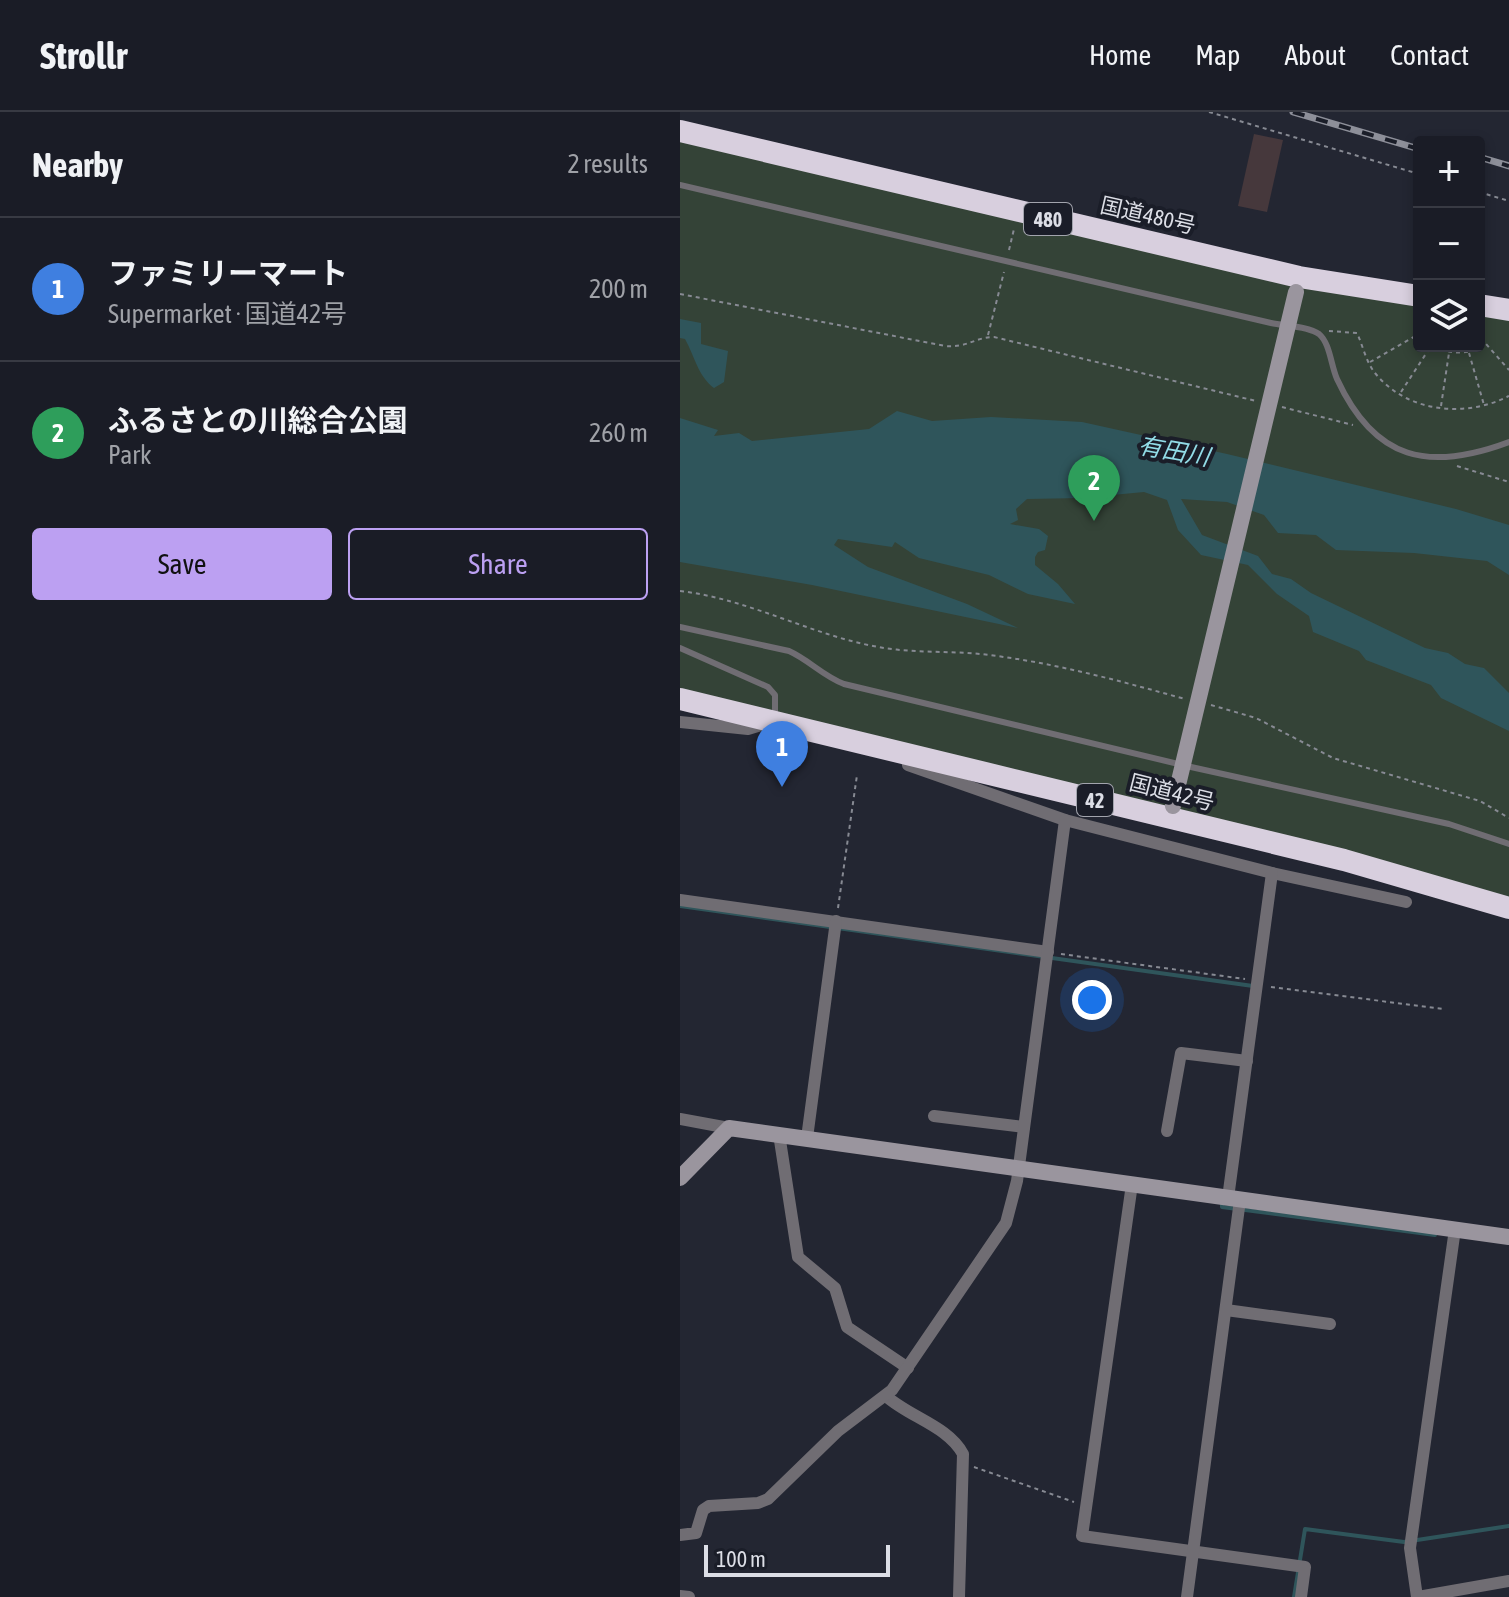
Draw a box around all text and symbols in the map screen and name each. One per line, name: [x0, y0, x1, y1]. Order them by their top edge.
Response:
text: Strollr: [40, 34, 127, 77]
text: Home: [1089, 39, 1151, 71]
text: Map: [1195, 39, 1240, 71]
text: About: [1284, 39, 1346, 71]
text: Contact: [1390, 39, 1469, 71]
map controls: [1413, 136, 1485, 352]
button: +: [1413, 136, 1485, 208]
text: Nearby: [32, 145, 123, 184]
text: 2 results: [567, 149, 648, 179]
street label: 国道480号: [1098, 191, 1198, 239]
road number: 480: [1024, 203, 1072, 235]
button: −: [1413, 208, 1485, 280]
text: ファミリーマート: [108, 256, 348, 290]
text: 1: [52, 274, 64, 304]
text: 200 m: [589, 274, 648, 304]
button: layers: [1413, 280, 1485, 352]
text: Supermarket · 国道42号: [108, 299, 347, 329]
text: ふるさとの川総合公園: [108, 403, 408, 437]
text: 2: [52, 418, 64, 448]
text: 260 m: [589, 418, 648, 448]
water label: 有田川: [1136, 431, 1215, 471]
text: Park: [108, 440, 151, 470]
pin: 2: [1068, 455, 1120, 521]
button: Save: [32, 528, 332, 600]
button: Share: [348, 528, 648, 600]
pin: 1: [756, 721, 808, 787]
street label: 国道42号: [1127, 769, 1217, 815]
road number: 42: [1077, 784, 1113, 816]
your location: [1072, 980, 1112, 1020]
scale bar: [704, 1541, 890, 1577]
text: 100 m: [716, 1546, 766, 1572]

